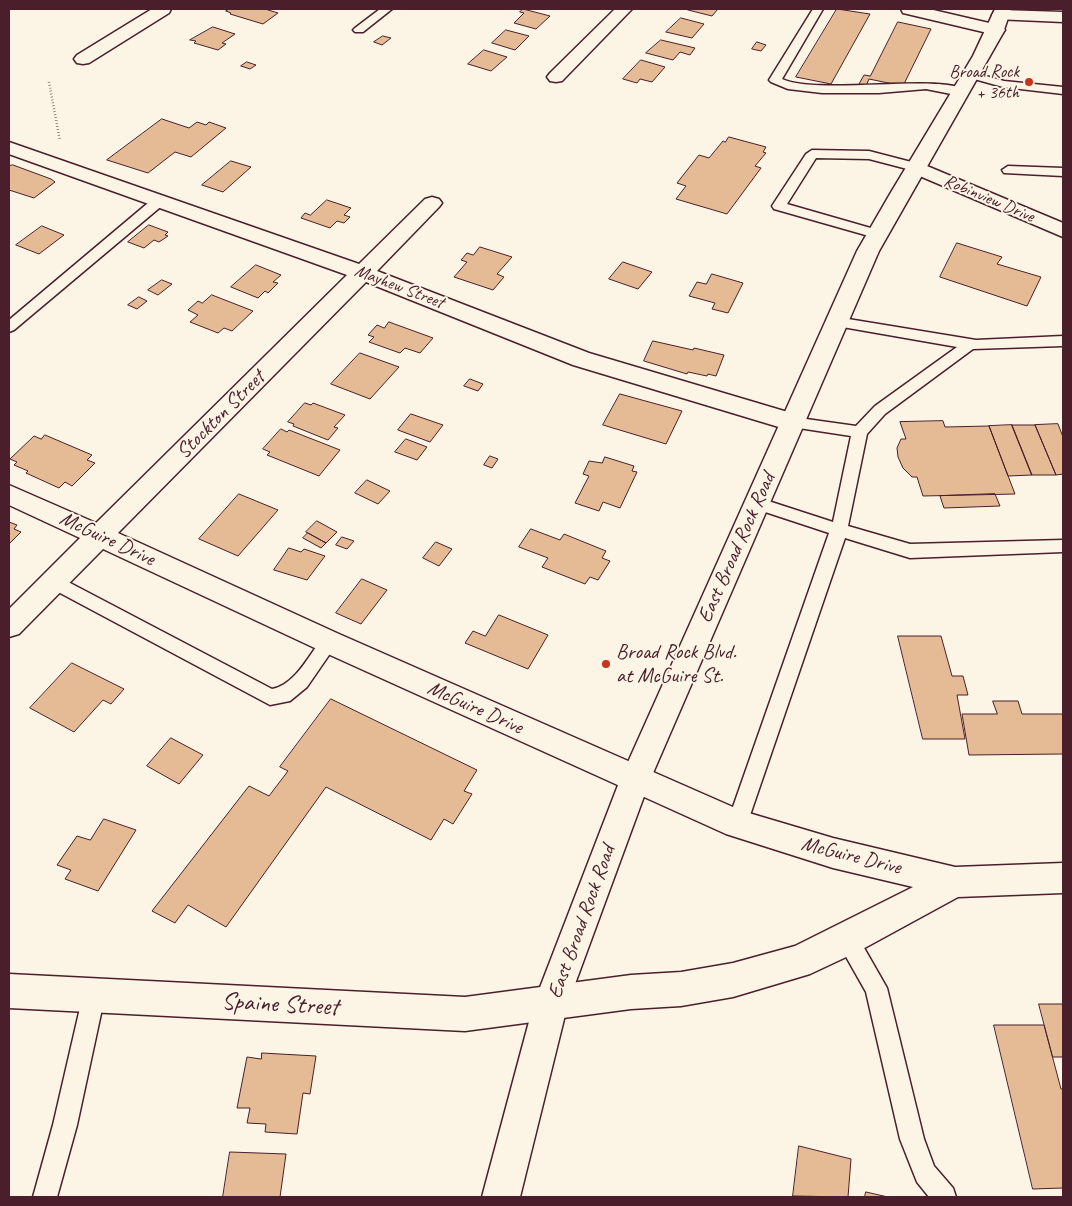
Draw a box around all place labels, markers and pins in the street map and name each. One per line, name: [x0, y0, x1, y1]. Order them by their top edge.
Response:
place label: Broad Rock + 36th: [949, 61, 1019, 104]
marker: Broad Rock + 36th: [1023, 76, 1035, 88]
place label: Broad Rock Blvd. at McGuire St.: [616, 639, 736, 689]
marker: Broad Rock Blvd. at McGuire St.: [600, 658, 612, 670]

